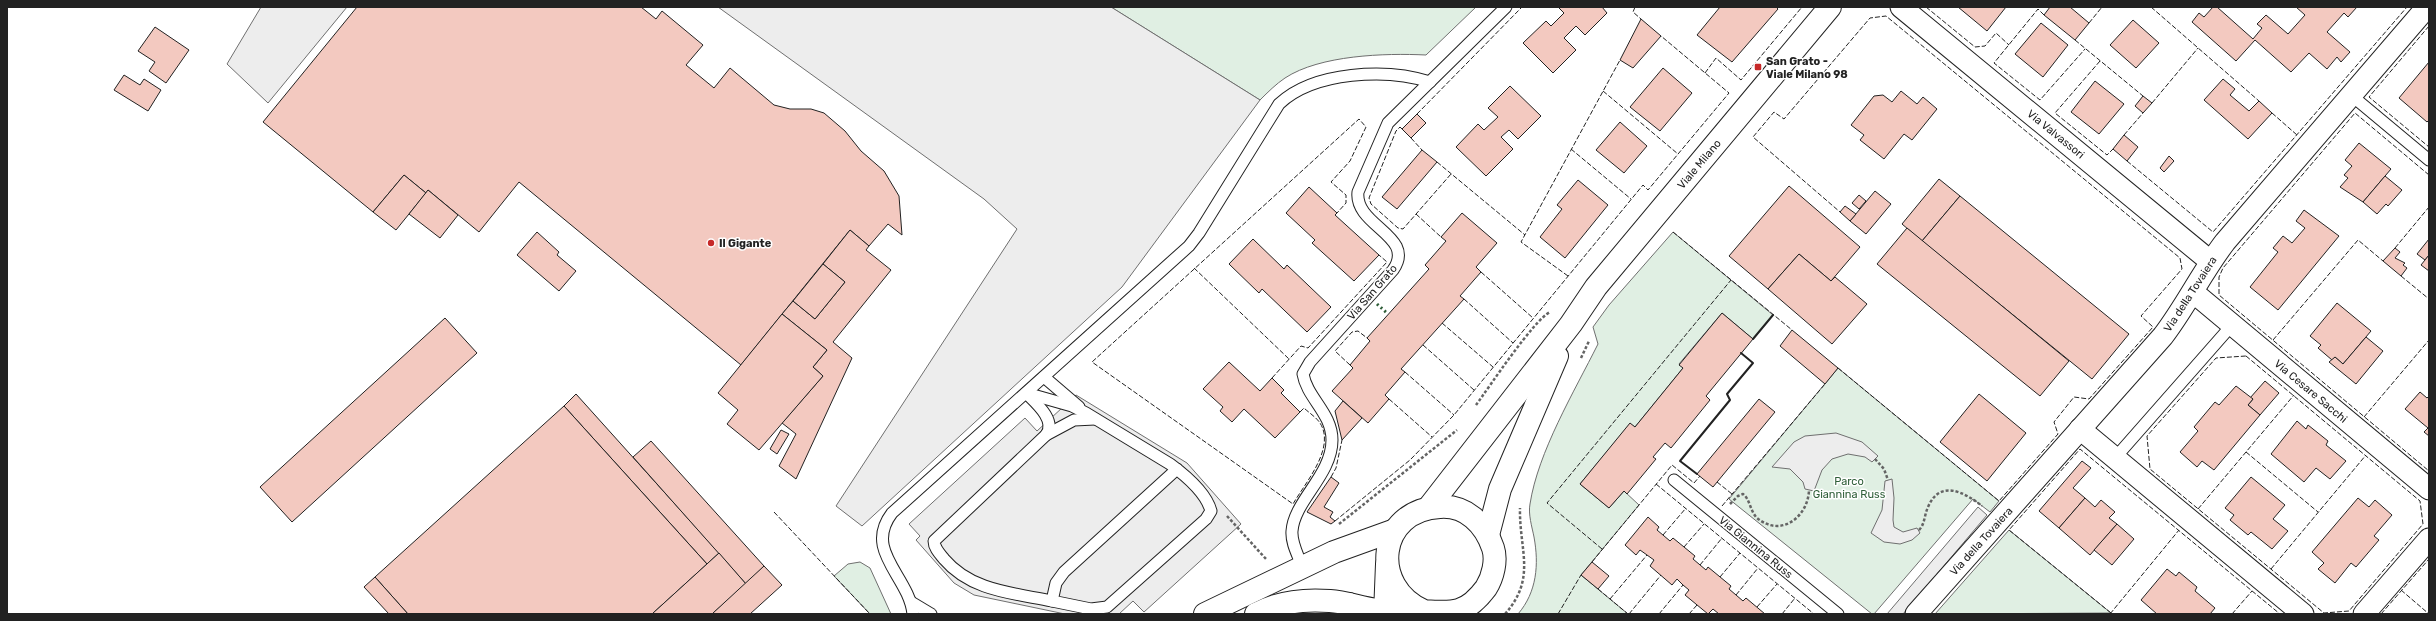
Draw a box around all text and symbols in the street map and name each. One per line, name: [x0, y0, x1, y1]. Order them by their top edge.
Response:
place label: San Grato - Viale Milano 98: [1766, 55, 1848, 81]
marker: San Grato - Viale Milano 98: [1753, 62, 1763, 72]
street label: Via Valvassori: [2024, 107, 2087, 161]
street label: Viale Milano: [1675, 137, 1724, 192]
place label: Il Gigante: [719, 237, 772, 250]
marker: Il Gigante: [706, 238, 716, 248]
street label: Via della Tovaiera: [2161, 254, 2220, 335]
street label: Via San Grato: [1345, 262, 1400, 323]
street label: Via Cesare Sacchi: [2272, 357, 2350, 426]
park label: Parco Giannina Russ: [1813, 475, 1886, 501]
street label: Via della Tovaiera: [1947, 504, 2015, 578]
street label: Via Giannina Russ: [1716, 514, 1796, 581]

